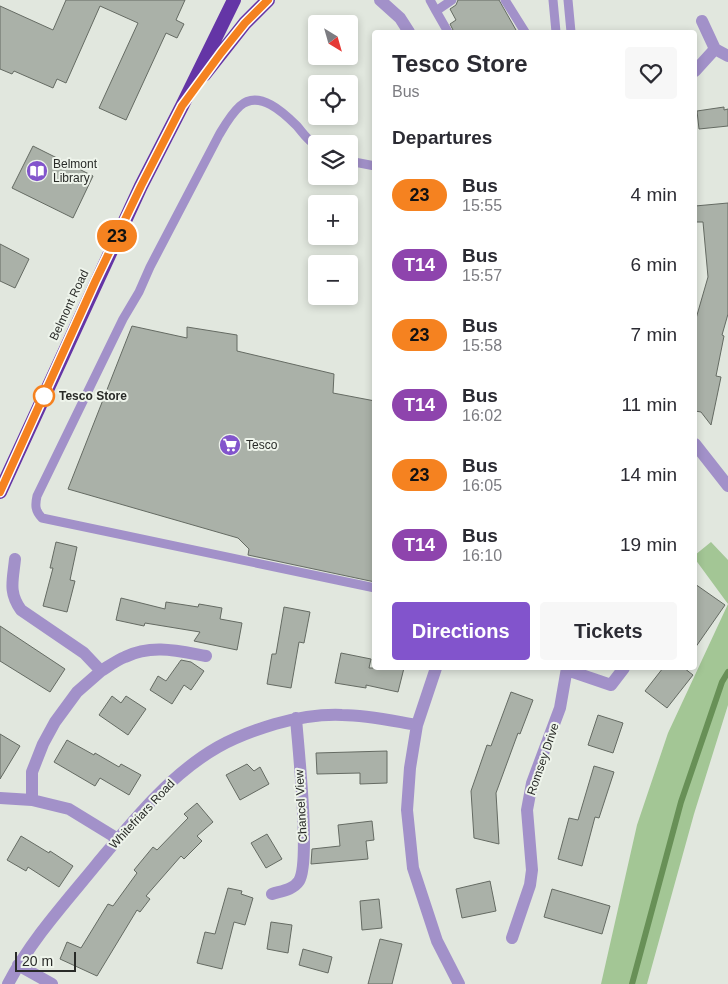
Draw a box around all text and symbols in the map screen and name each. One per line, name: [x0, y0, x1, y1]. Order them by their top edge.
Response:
north arrow: [308, 15, 358, 65]
map controls: [308, 15, 358, 305]
button: heart: [625, 47, 677, 99]
text: Tesco Store: [392, 50, 528, 77]
button: locate: [308, 75, 358, 125]
text: Bus: [392, 83, 420, 100]
text: Departures: [392, 127, 492, 148]
button: layers: [308, 135, 358, 185]
place label: Belmont Library: [53, 157, 98, 185]
library icon: Belmont Library: [25, 159, 49, 183]
text: Bus: [462, 175, 498, 196]
text: 4 min: [631, 184, 677, 205]
text: 23: [409, 185, 430, 205]
button: +: [308, 195, 358, 245]
text: 15:55: [462, 197, 502, 214]
line badge: 23: [94, 220, 140, 252]
text: 23: [107, 226, 127, 246]
text: Bus: [462, 245, 498, 266]
text: 6 min: [631, 254, 677, 275]
button: −: [308, 255, 358, 305]
text: T14: [404, 255, 435, 275]
text: 15:57: [462, 267, 502, 284]
street label: Belmont Road: [47, 268, 91, 342]
text: Bus: [462, 315, 498, 336]
text: 7 min: [631, 324, 677, 345]
text: 23: [409, 325, 430, 345]
text: 15:58: [462, 337, 502, 354]
marker: Tesco Store: [33, 385, 55, 407]
text: Bus: [462, 385, 498, 406]
place label: Tesco Store: [59, 389, 127, 403]
text: 11 min: [621, 394, 677, 415]
text: T14: [404, 395, 435, 415]
text: 16:02: [462, 407, 502, 424]
supermarket icon: Tesco: [218, 433, 242, 457]
place label: Tesco: [246, 438, 278, 452]
text: Bus: [462, 455, 498, 476]
text: 14 min: [620, 464, 677, 485]
text: 23: [409, 465, 430, 485]
text: 16:05: [462, 477, 502, 494]
text: Bus: [462, 525, 498, 546]
text: 19 min: [620, 534, 677, 555]
text: T14: [404, 535, 435, 555]
text: 16:10: [462, 547, 502, 564]
button: Directions: [392, 602, 530, 660]
button: Tickets: [540, 602, 677, 660]
street label: Romsey Drive: [524, 721, 562, 797]
street label: Chancel View: [292, 769, 310, 843]
street label: Whitefriars Road: [106, 777, 178, 851]
scale bar: [15, 949, 76, 972]
text: 20 m: [22, 953, 53, 969]

